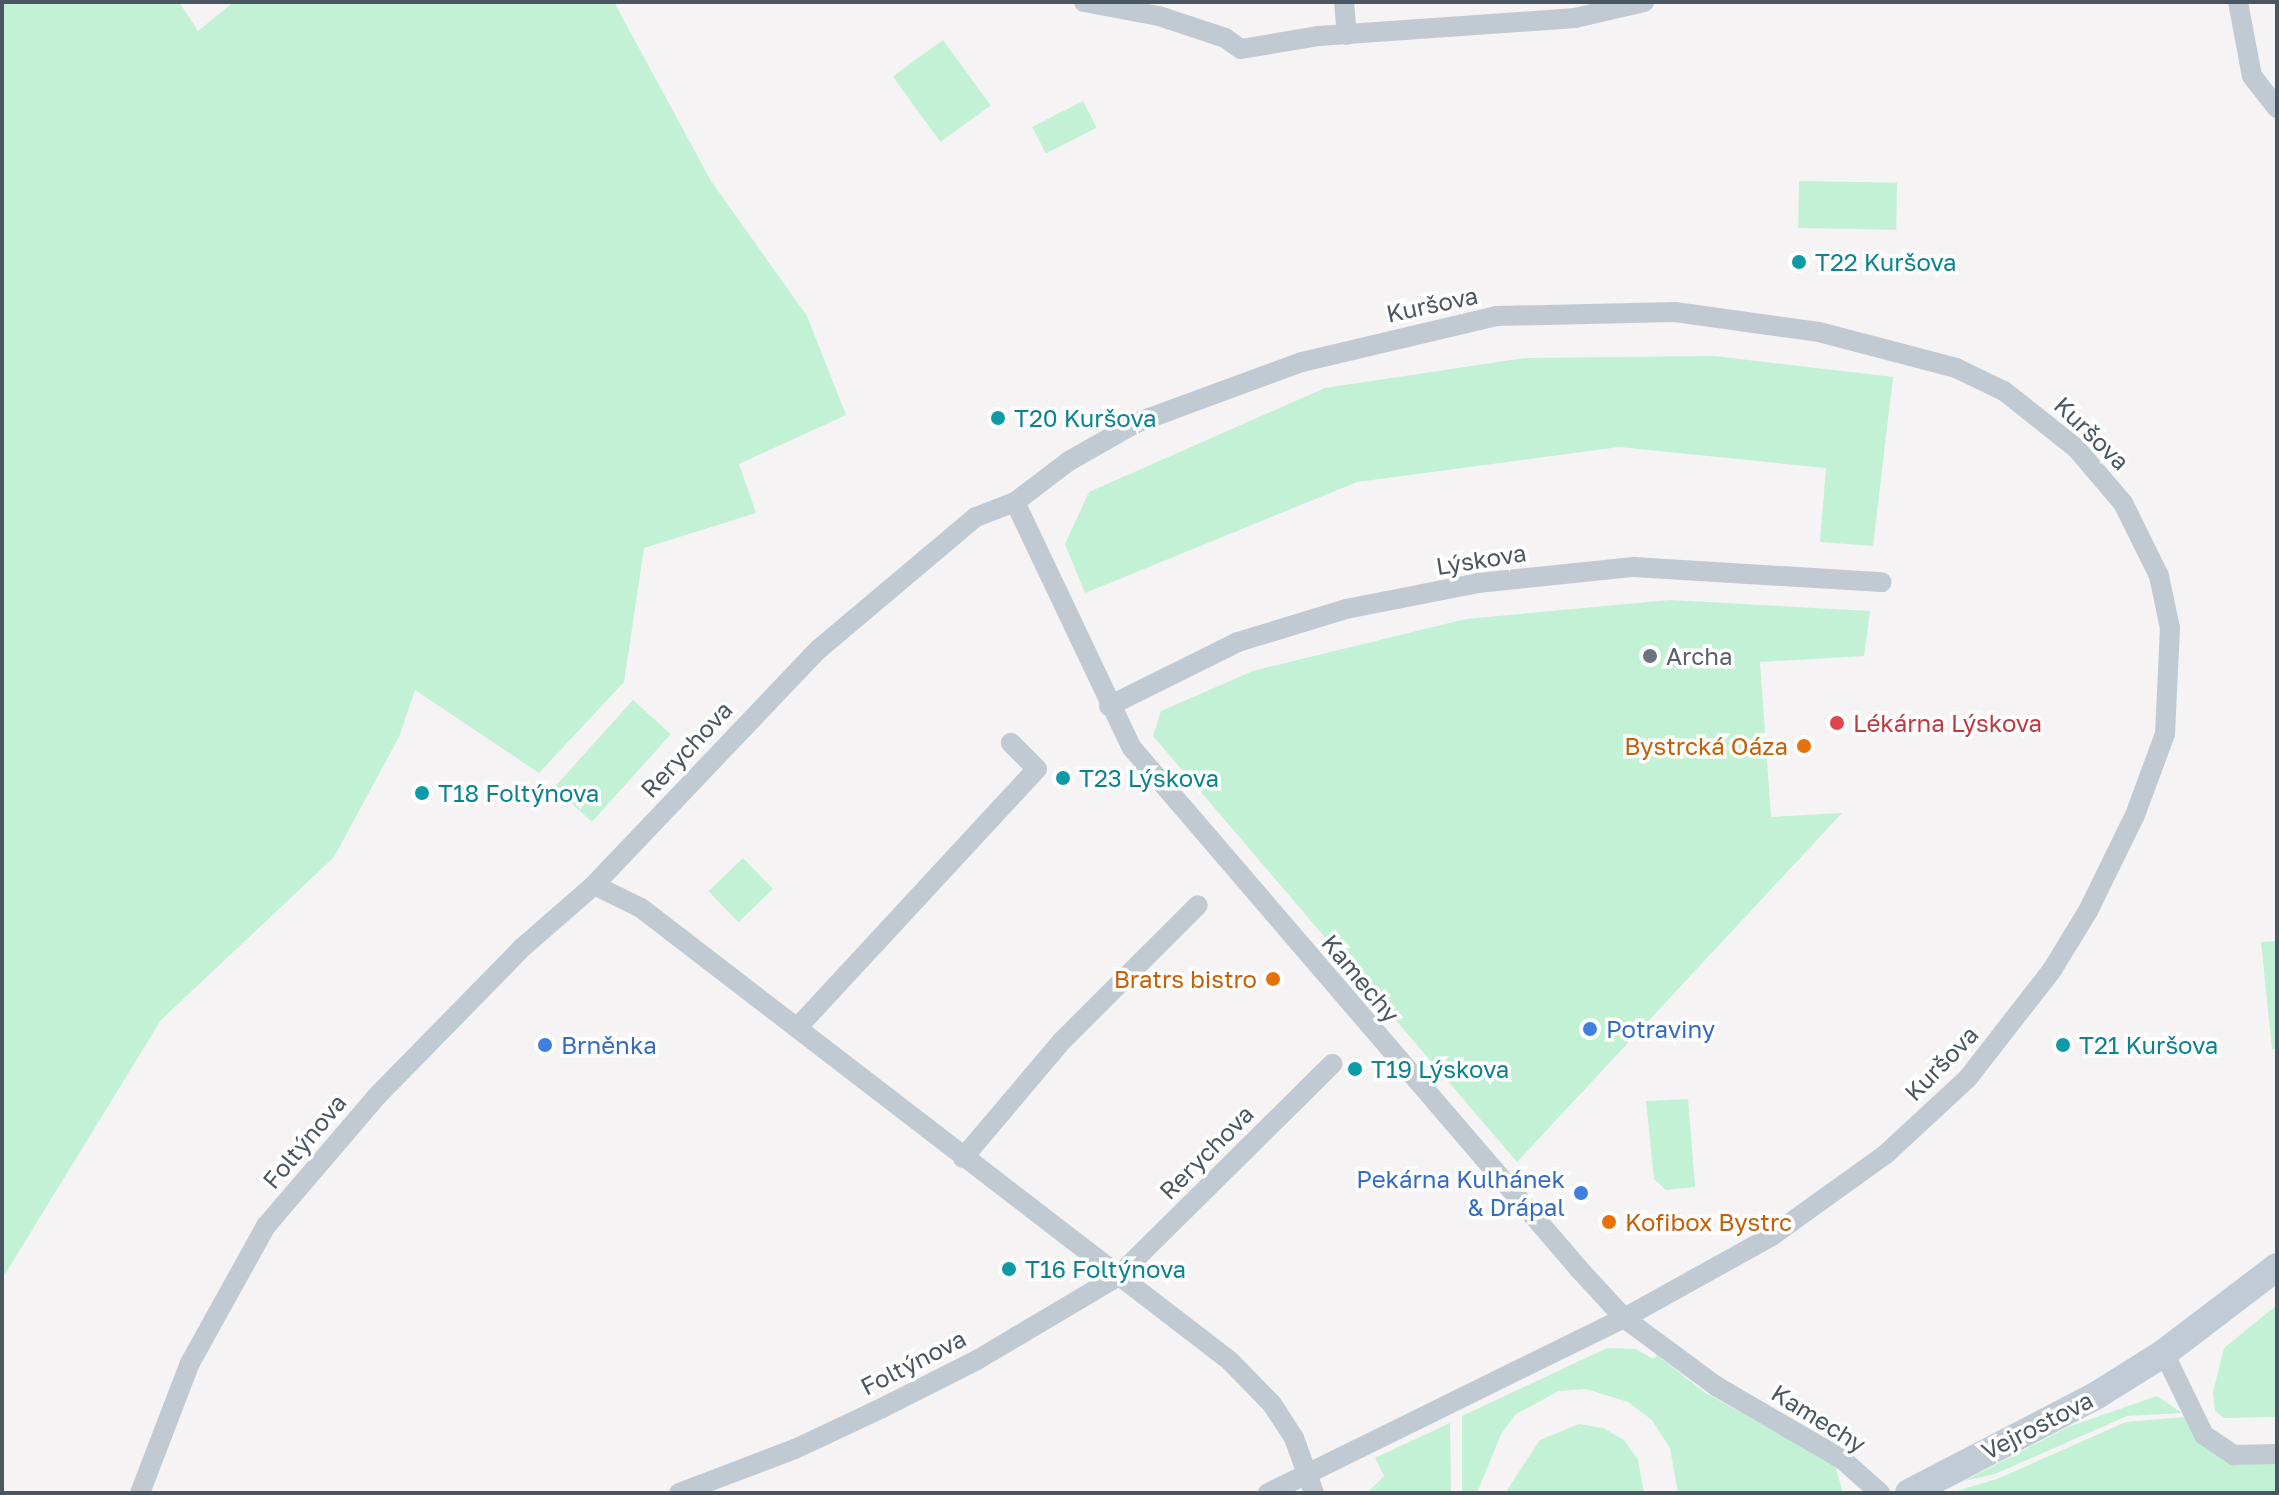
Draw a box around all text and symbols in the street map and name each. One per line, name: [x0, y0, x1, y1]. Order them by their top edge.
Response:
place label: T22 Kuršova: [1815, 248, 1957, 276]
marker: T22 Kuršova: [1790, 253, 1808, 271]
street label: Kuršova: [1384, 280, 1480, 328]
street label: Kuršova: [2049, 390, 2135, 476]
place label: T20 Kuršova: [1014, 404, 1157, 432]
marker: T20 Kuršova: [989, 409, 1007, 427]
street label: Lýskova: [1434, 538, 1528, 580]
place label: Archa: [1666, 642, 1733, 670]
marker: Archa: [1641, 647, 1659, 665]
street label: Rerychova: [634, 695, 738, 803]
place label: Lékárna Lýskova: [1853, 709, 2042, 737]
marker: Lékárna Lýskova: [1828, 714, 1846, 732]
place label: Bystrcká Oáza: [1624, 732, 1788, 760]
marker: Bystrcká Oáza: [1795, 737, 1813, 755]
place label: T23 Lýskova: [1079, 764, 1219, 792]
marker: T23 Lýskova: [1054, 769, 1072, 787]
place label: T18 Foltýnova: [438, 779, 599, 807]
marker: T18 Foltýnova: [413, 784, 431, 802]
street label: Kamechy: [1316, 928, 1406, 1028]
place label: Bratrs bistro: [1114, 965, 1257, 993]
marker: Bratrs bistro: [1264, 970, 1282, 988]
place label: Potraviny: [1606, 1015, 1715, 1043]
marker: Potraviny: [1581, 1020, 1599, 1038]
street label: Kuršova: [1898, 1020, 1984, 1106]
place label: Brněnka: [561, 1031, 657, 1059]
place label: T21 Kuršova: [2079, 1031, 2218, 1059]
marker: Brněnka: [536, 1036, 554, 1054]
marker: T21 Kuršova: [2054, 1036, 2072, 1054]
place label: T19 Lýskova: [1371, 1055, 1509, 1083]
marker: T19 Lýskova: [1346, 1060, 1364, 1078]
street label: Foltýnova: [256, 1088, 352, 1194]
street label: Rerychova: [1153, 1099, 1259, 1205]
place label: Pekárna Kulhánek & Drápal: [1356, 1165, 1565, 1221]
marker: Pekárna Kulhánek & Drápal: [1572, 1184, 1590, 1202]
place label: Kofibox Bystrc: [1625, 1208, 1792, 1236]
marker: Kofibox Bystrc: [1600, 1213, 1618, 1231]
place label: T16 Foltýnova: [1025, 1255, 1186, 1283]
marker: T16 Foltýnova: [1000, 1260, 1018, 1278]
street label: Foltýnova: [856, 1323, 970, 1401]
street label: Kamechy: [1766, 1378, 1872, 1458]
street label: Vejrostova: [1977, 1385, 2097, 1465]

